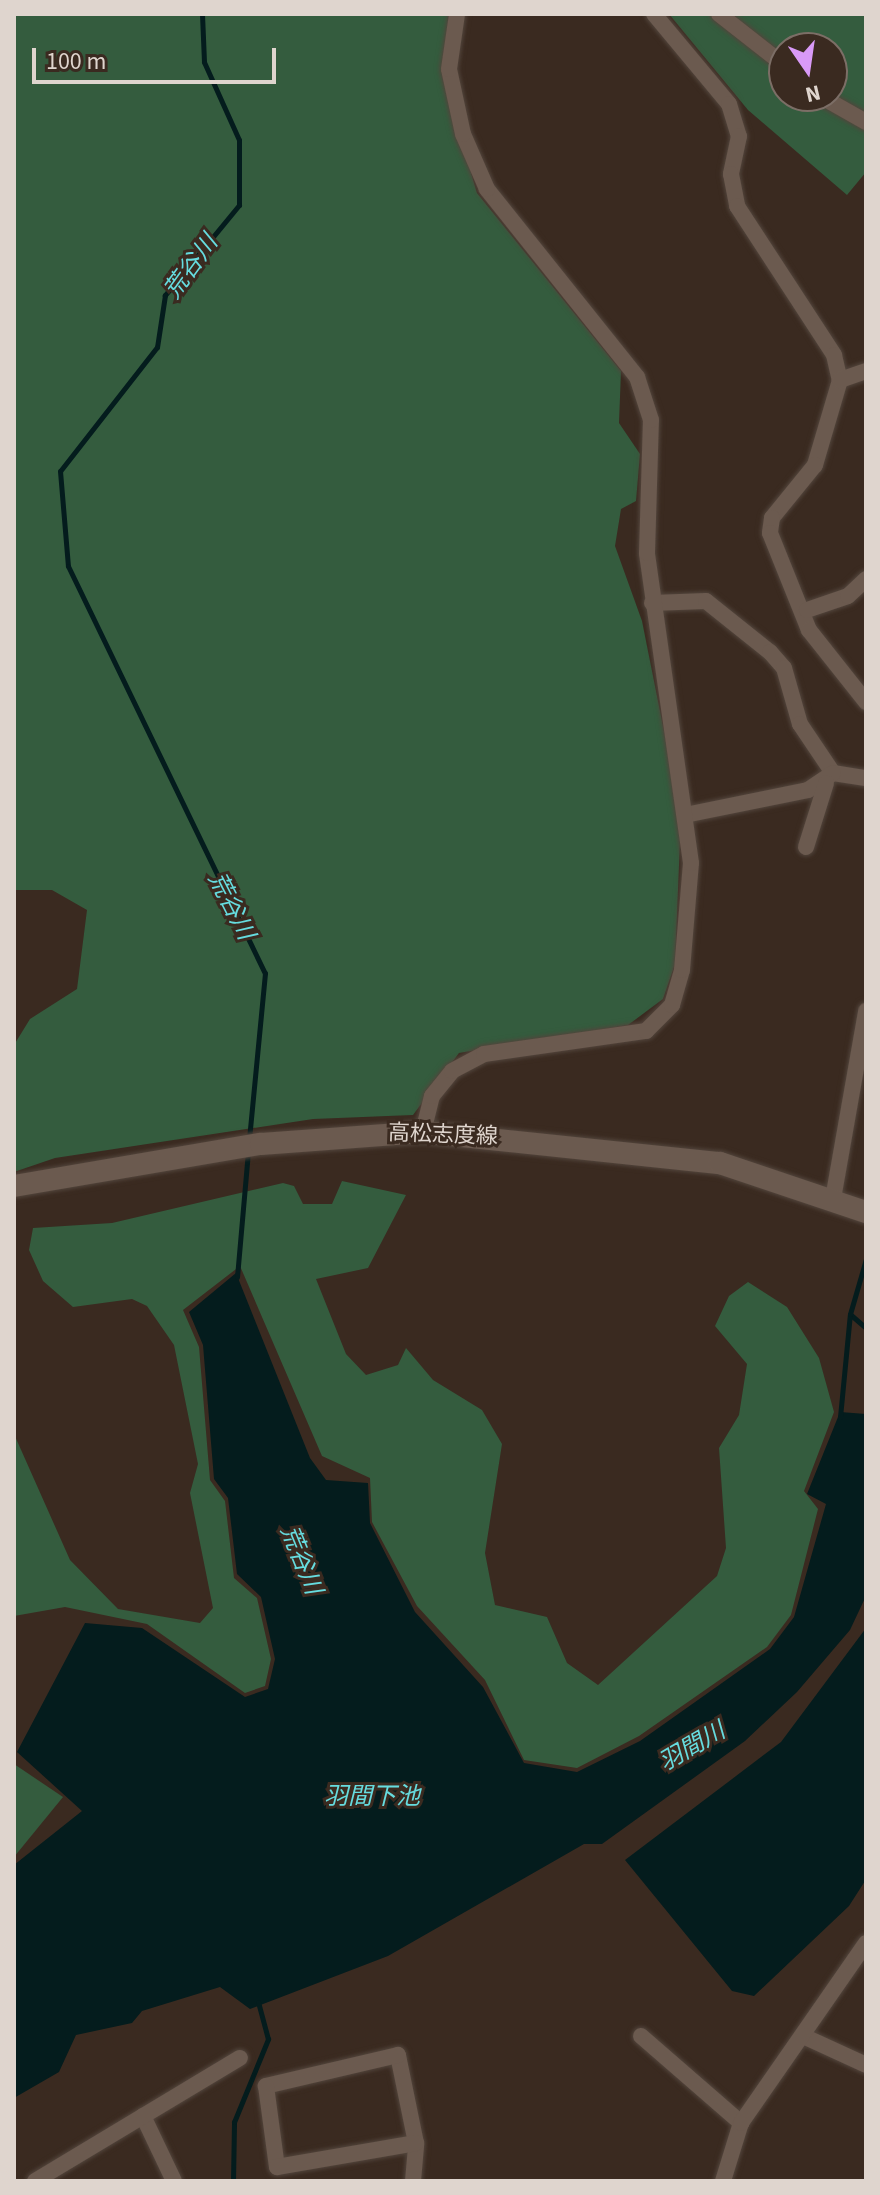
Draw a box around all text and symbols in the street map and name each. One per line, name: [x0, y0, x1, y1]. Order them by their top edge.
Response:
scale bar: [36, 32, 280, 82]
north arrow: [768, 32, 848, 112]
text: 100 m: [46, 44, 106, 79]
text: N: [802, 76, 824, 111]
water label: 荒谷川: [158, 229, 224, 305]
water label: 荒谷川: [202, 867, 260, 945]
street label: 高松志度線: [388, 1120, 498, 1150]
water label: 荒谷川: [274, 1521, 328, 1599]
water label: 羽間川: [654, 1717, 730, 1777]
water label: 羽間下池: [324, 1783, 420, 1811]

